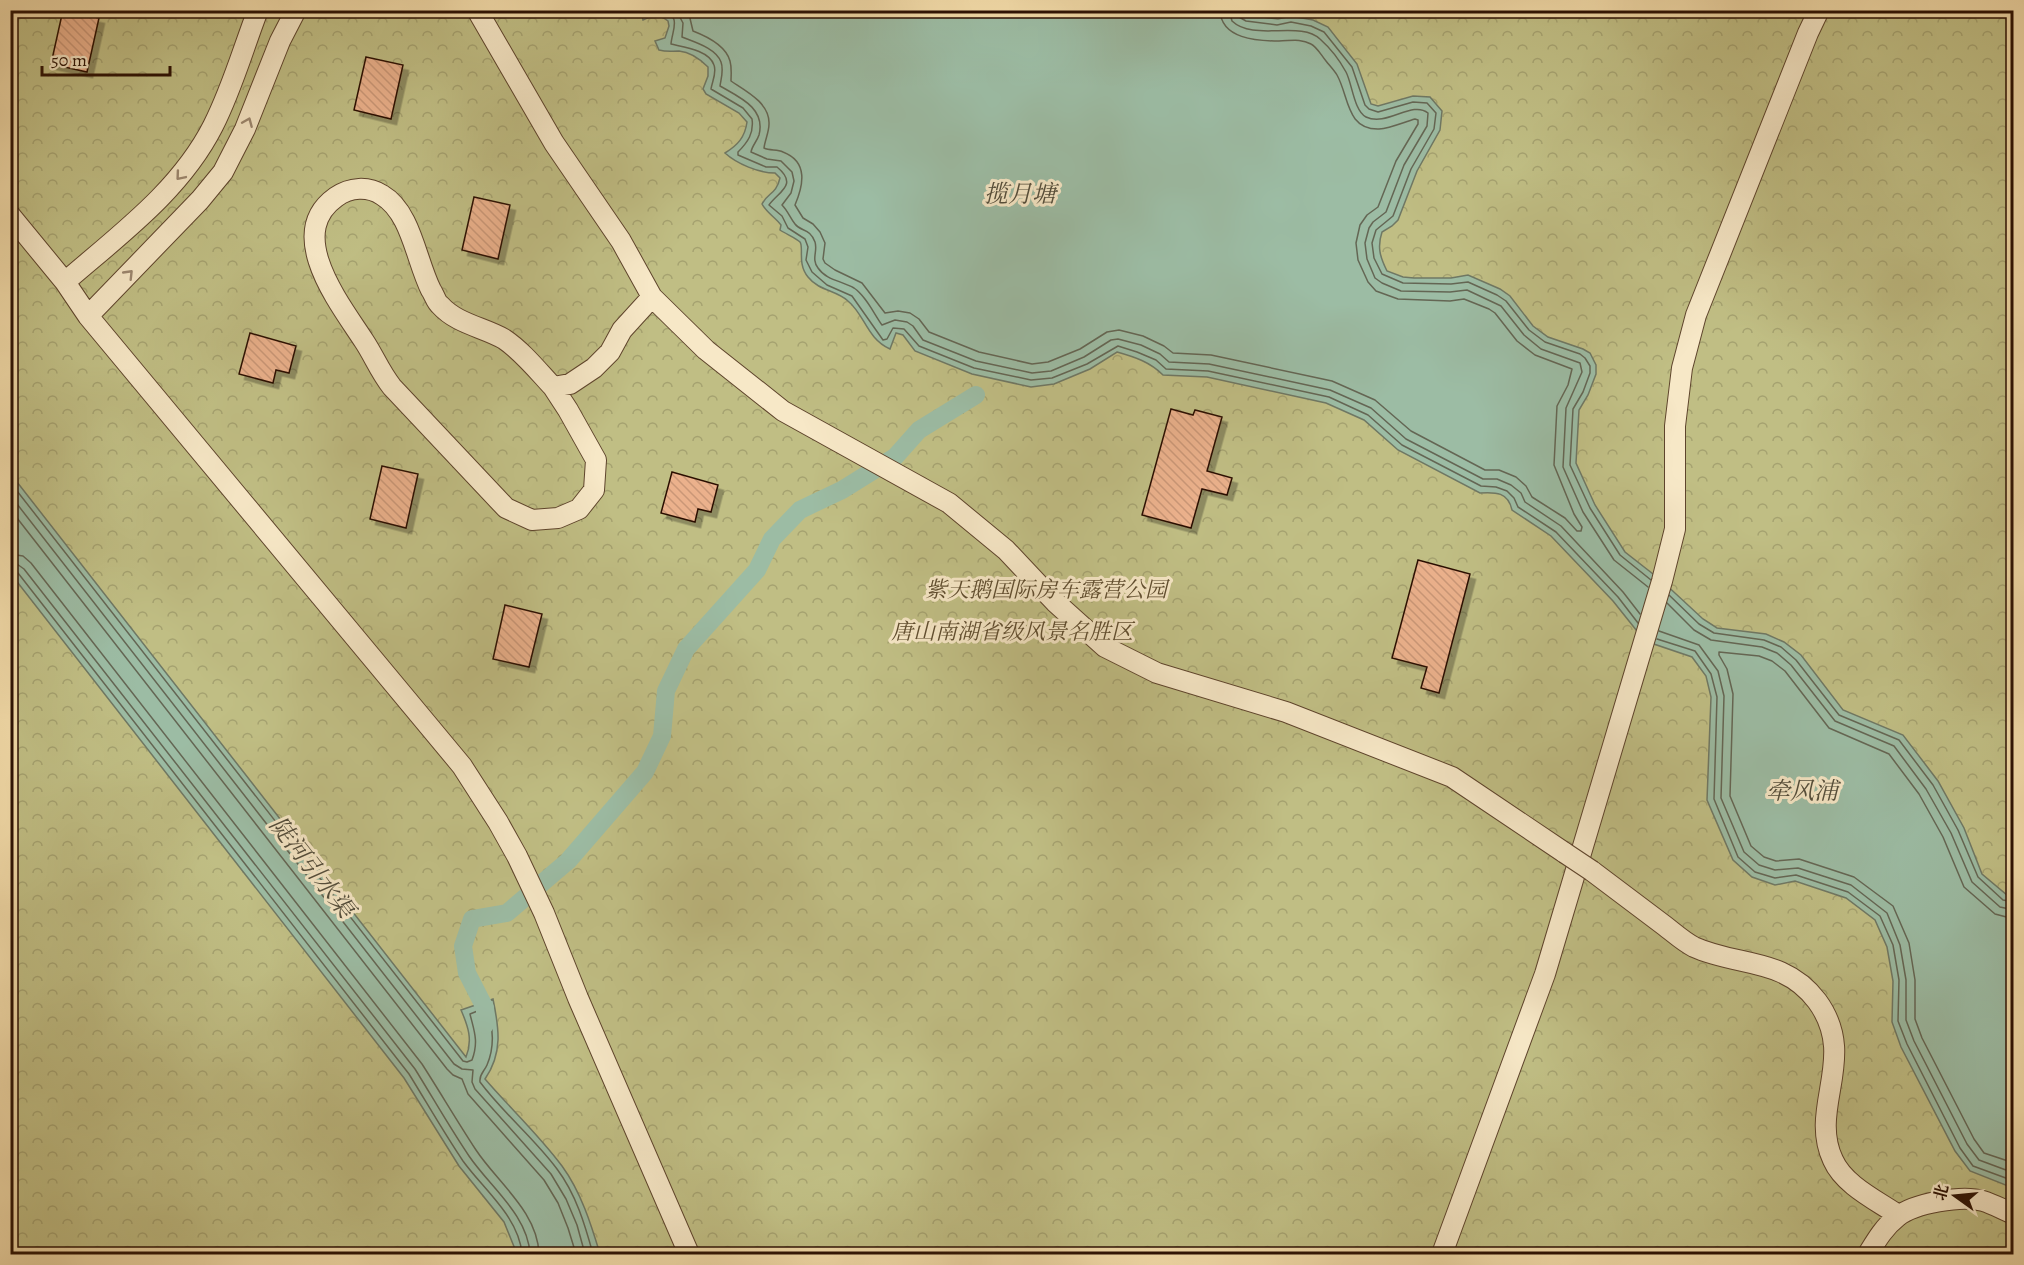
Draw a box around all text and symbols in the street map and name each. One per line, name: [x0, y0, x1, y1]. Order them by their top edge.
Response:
scale bar: [42, 39, 170, 77]
text: 50 m: [51, 48, 87, 72]
one-way arrow: [240, 118, 252, 129]
one-way arrow: [176, 169, 187, 180]
water label: 揽月塘: [984, 178, 1060, 210]
one-way arrow: [121, 271, 132, 282]
park label: 紫天鹅国际房车露营公园: [925, 575, 1170, 605]
park label: 唐山南湖省级风景名胜区: [891, 617, 1136, 647]
water label: 牵风浦: [1766, 775, 1842, 807]
water label: 陡河引水渠: [262, 810, 363, 926]
north arrow: [1925, 1166, 1985, 1226]
text: 北: [1929, 1182, 1954, 1203]

